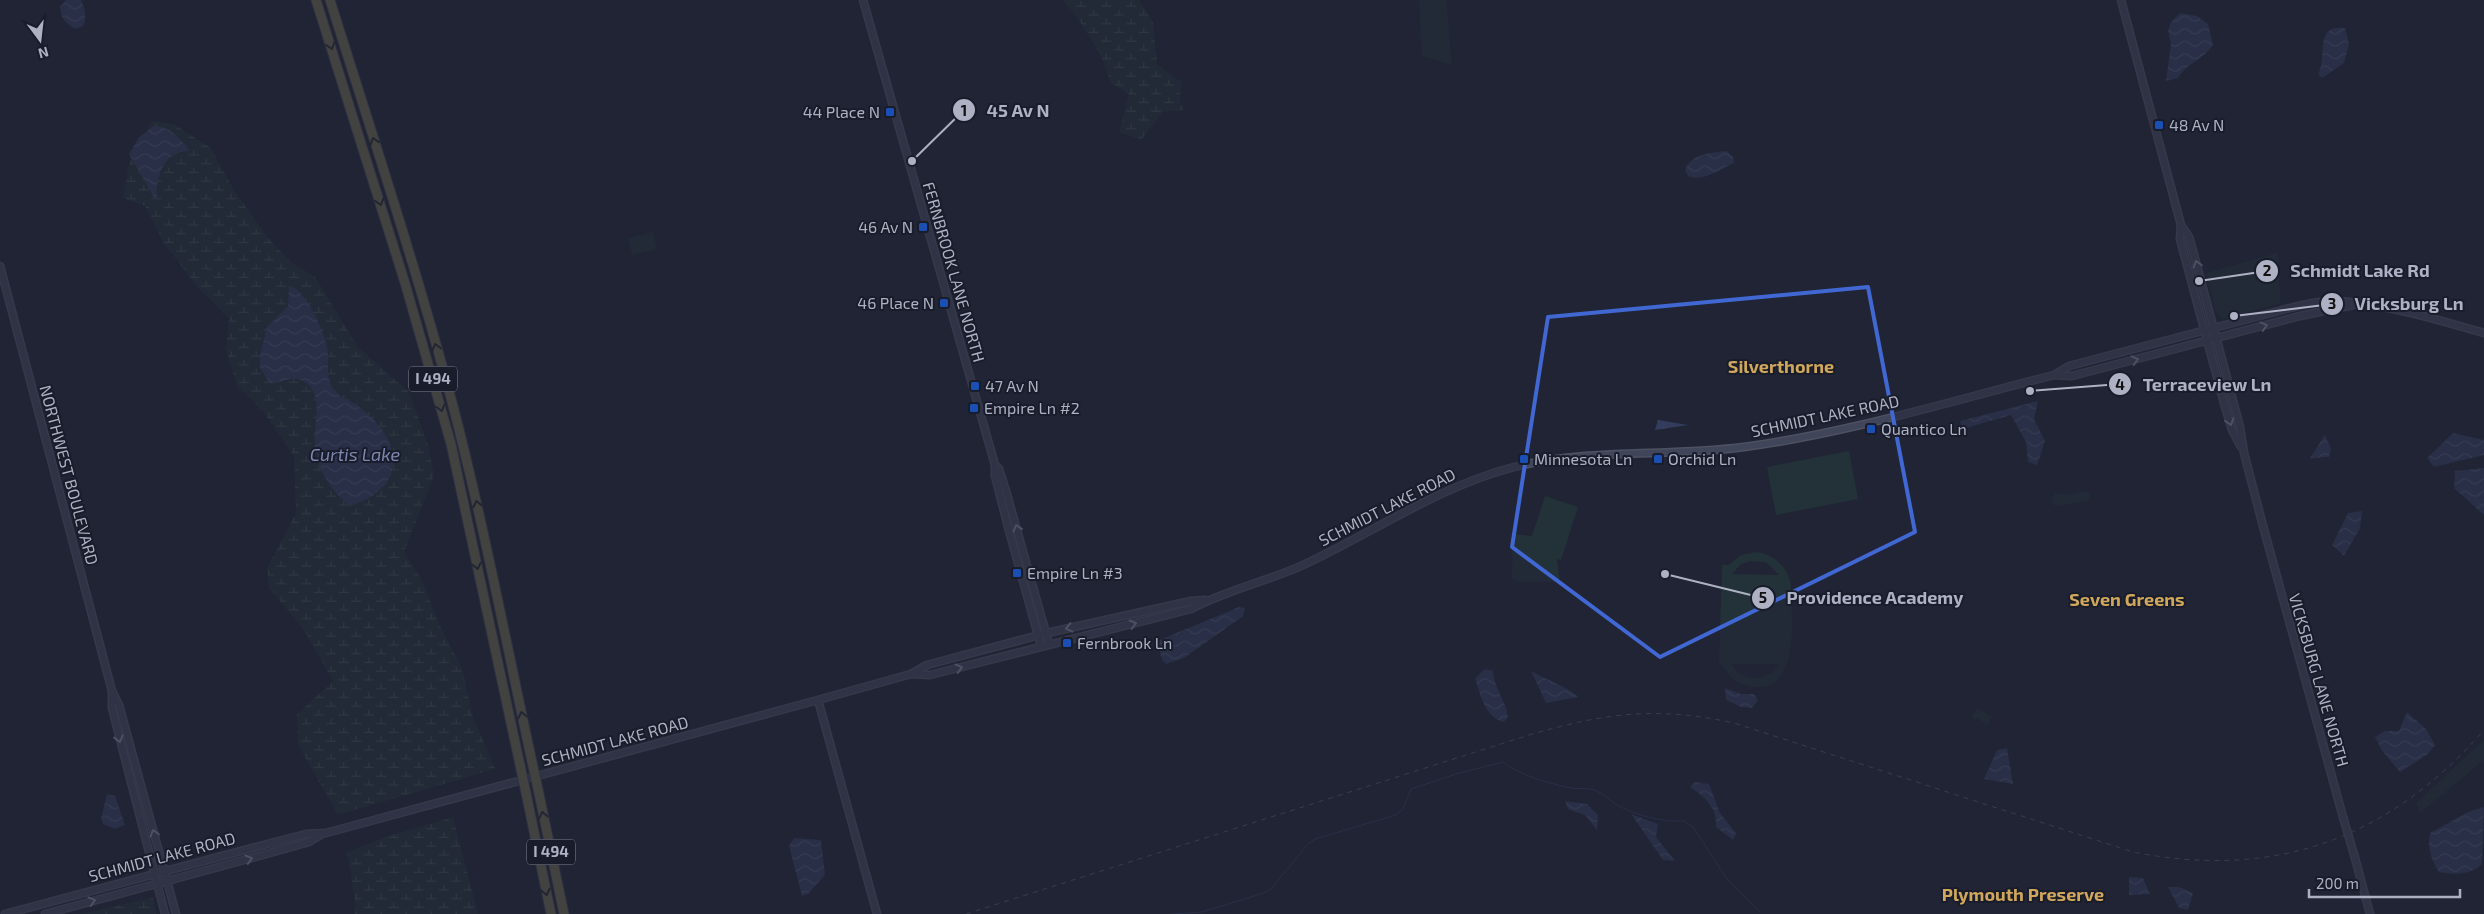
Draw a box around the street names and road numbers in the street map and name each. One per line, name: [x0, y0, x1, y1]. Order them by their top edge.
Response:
street label: FERNBROOK LANE NORTH: [920, 180, 989, 364]
road number: I 494: [409, 366, 457, 392]
street label: NORTHWEST BOULEVARD: [36, 383, 103, 567]
street label: SCHMIDT LAKE ROAD: [1749, 391, 1901, 441]
street label: SCHMIDT LAKE ROAD: [1315, 464, 1458, 549]
street label: VICKSBURG LANE NORTH: [2286, 591, 2353, 769]
street label: SCHMIDT LAKE ROAD: [539, 712, 690, 769]
street label: SCHMIDT LAKE ROAD: [86, 828, 237, 885]
road number: I 494: [527, 840, 575, 864]

